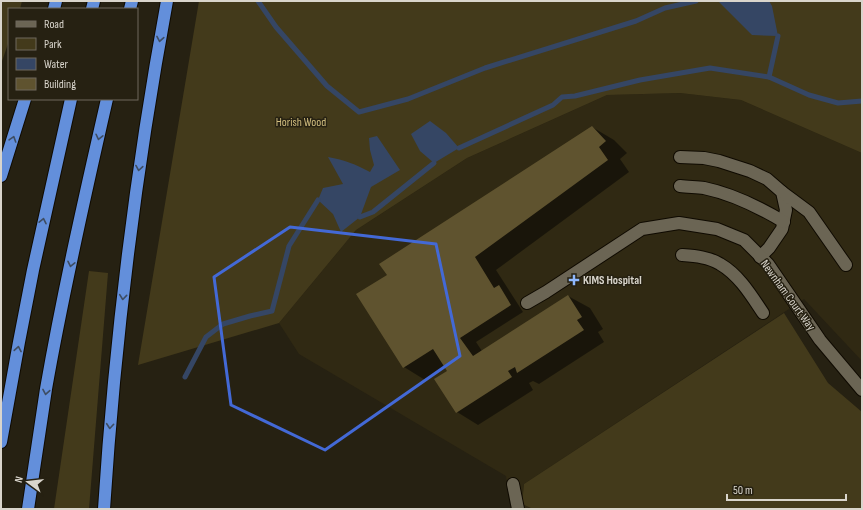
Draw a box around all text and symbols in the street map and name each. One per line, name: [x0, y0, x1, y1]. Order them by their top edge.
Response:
legend: [8, 8, 138, 100]
text: Road: [44, 17, 64, 32]
one-way arrow: [156, 36, 165, 42]
text: Park: [44, 37, 62, 52]
text: Water: [44, 57, 68, 72]
text: Building: [44, 77, 76, 92]
park label: Horish Wood: [276, 115, 326, 130]
one-way arrow: [95, 134, 103, 140]
one-way arrow: [8, 136, 16, 143]
one-way arrow: [135, 165, 144, 171]
one-way arrow: [39, 218, 47, 225]
street label: Newnham Court Way: [757, 257, 818, 334]
one-way arrow: [67, 261, 75, 267]
place label: KIMS Hospital: [583, 273, 642, 288]
marker: KIMS Hospital: [568, 274, 580, 286]
one-way arrow: [119, 294, 128, 300]
one-way arrow: [13, 346, 21, 352]
one-way arrow: [42, 388, 51, 395]
one-way arrow: [106, 423, 115, 429]
north arrow: [8, 462, 48, 502]
text: N: [12, 475, 26, 484]
scale bar: [727, 476, 846, 502]
text: 50 m: [733, 483, 753, 498]

